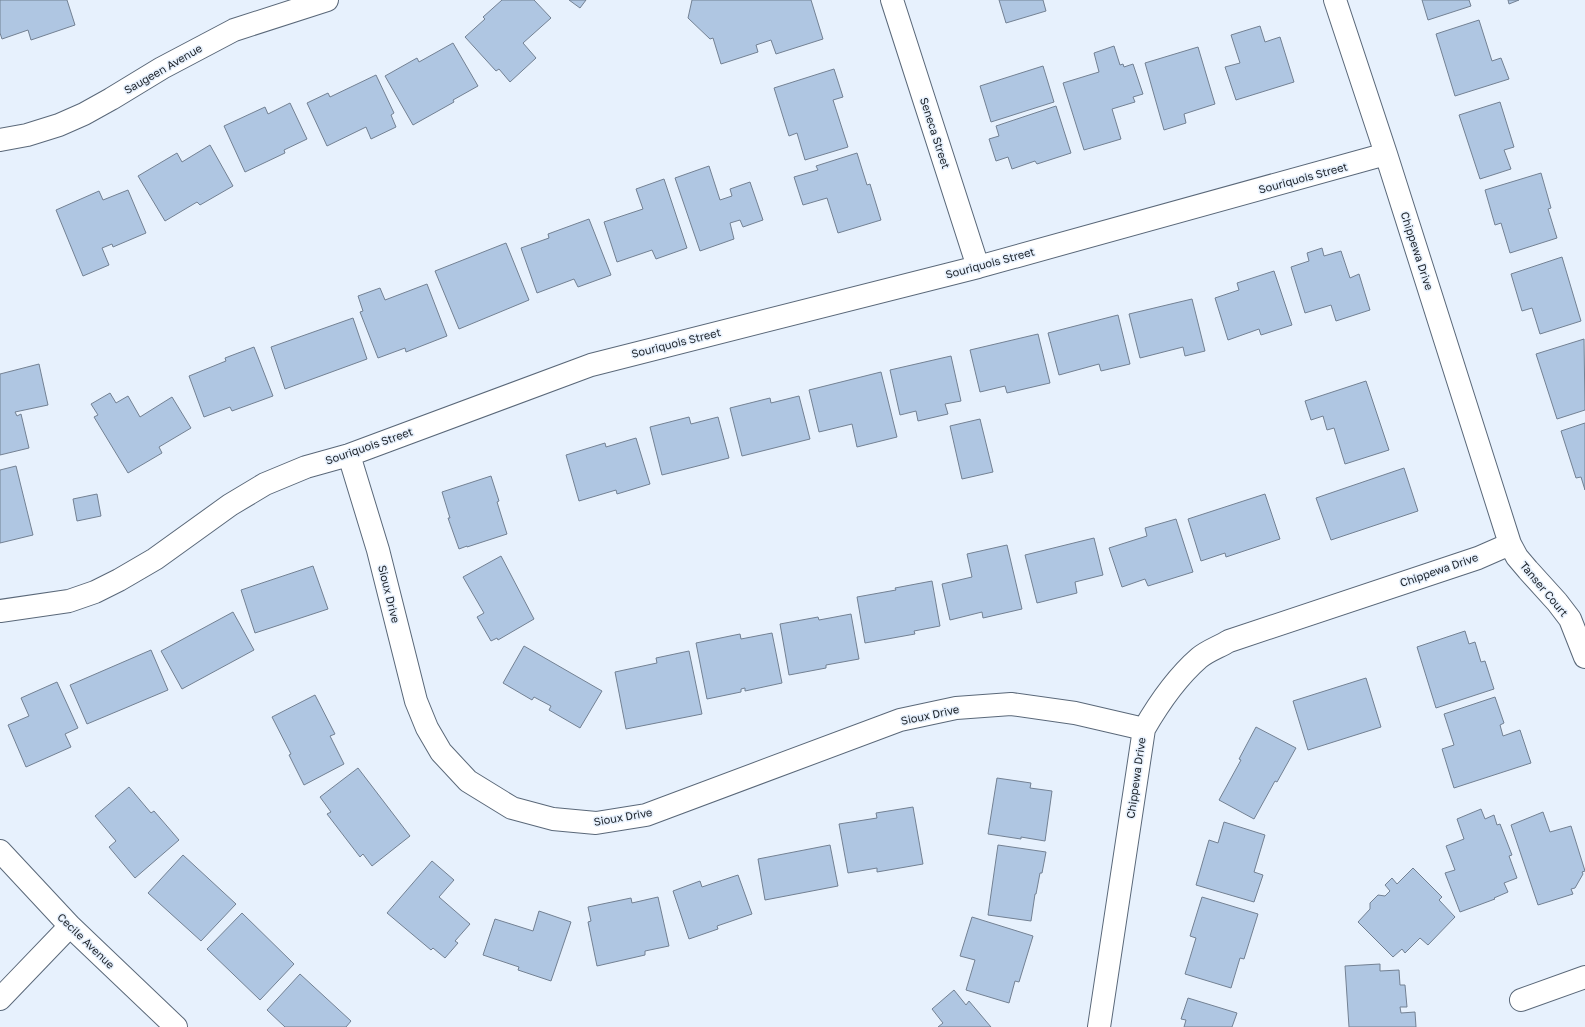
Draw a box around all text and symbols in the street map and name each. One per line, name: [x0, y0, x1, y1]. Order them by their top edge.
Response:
street label: Saugeen Avenue: [121, 41, 204, 96]
street label: Seneca Street: [918, 96, 953, 170]
street label: Souriquois Street: [1257, 159, 1349, 196]
street label: Chippewa Drive: [1399, 210, 1436, 292]
street label: Souriquois Street: [944, 244, 1036, 281]
street label: Souriquois Street: [630, 325, 722, 360]
street label: Souriquois Street: [323, 424, 414, 467]
street label: Chippewa Drive: [1398, 550, 1480, 589]
street label: Tanser Court: [1518, 559, 1571, 619]
street label: Sioux Drive: [376, 564, 403, 624]
street label: Sioux Drive: [900, 702, 960, 727]
street label: Chippewa Drive: [1123, 736, 1148, 819]
street label: Sioux Drive: [593, 805, 653, 828]
street label: Cecile Avenue: [55, 910, 118, 971]

